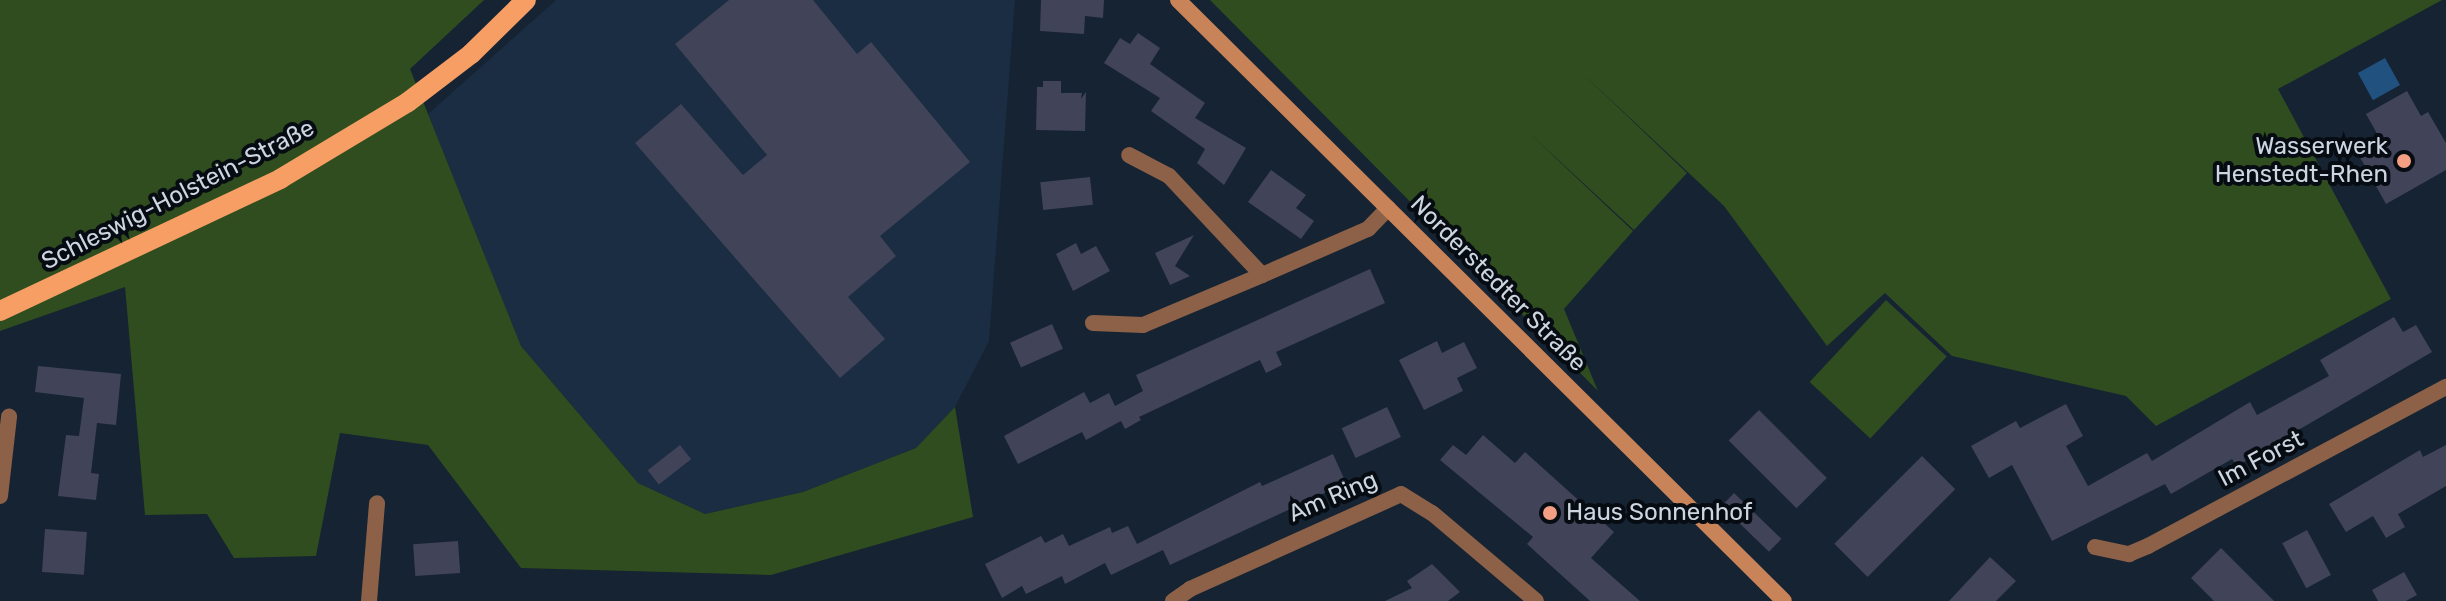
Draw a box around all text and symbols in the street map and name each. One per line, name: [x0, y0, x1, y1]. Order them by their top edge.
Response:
street label: Schleswig-Holstein-Straße: [37, 114, 319, 276]
place label: Wasserwerk Henstedt-Rhen: [2215, 133, 2388, 189]
marker: Wasserwerk Henstedt-Rhen: [2395, 152, 2413, 170]
street label: Norderstedter Straße: [1404, 190, 1592, 378]
street label: Im Forst: [2214, 425, 2308, 493]
street label: Am Ring: [1284, 465, 1382, 529]
place label: Haus Sonnenhof: [1566, 499, 1752, 527]
marker: Haus Sonnenhof: [1541, 504, 1559, 522]

